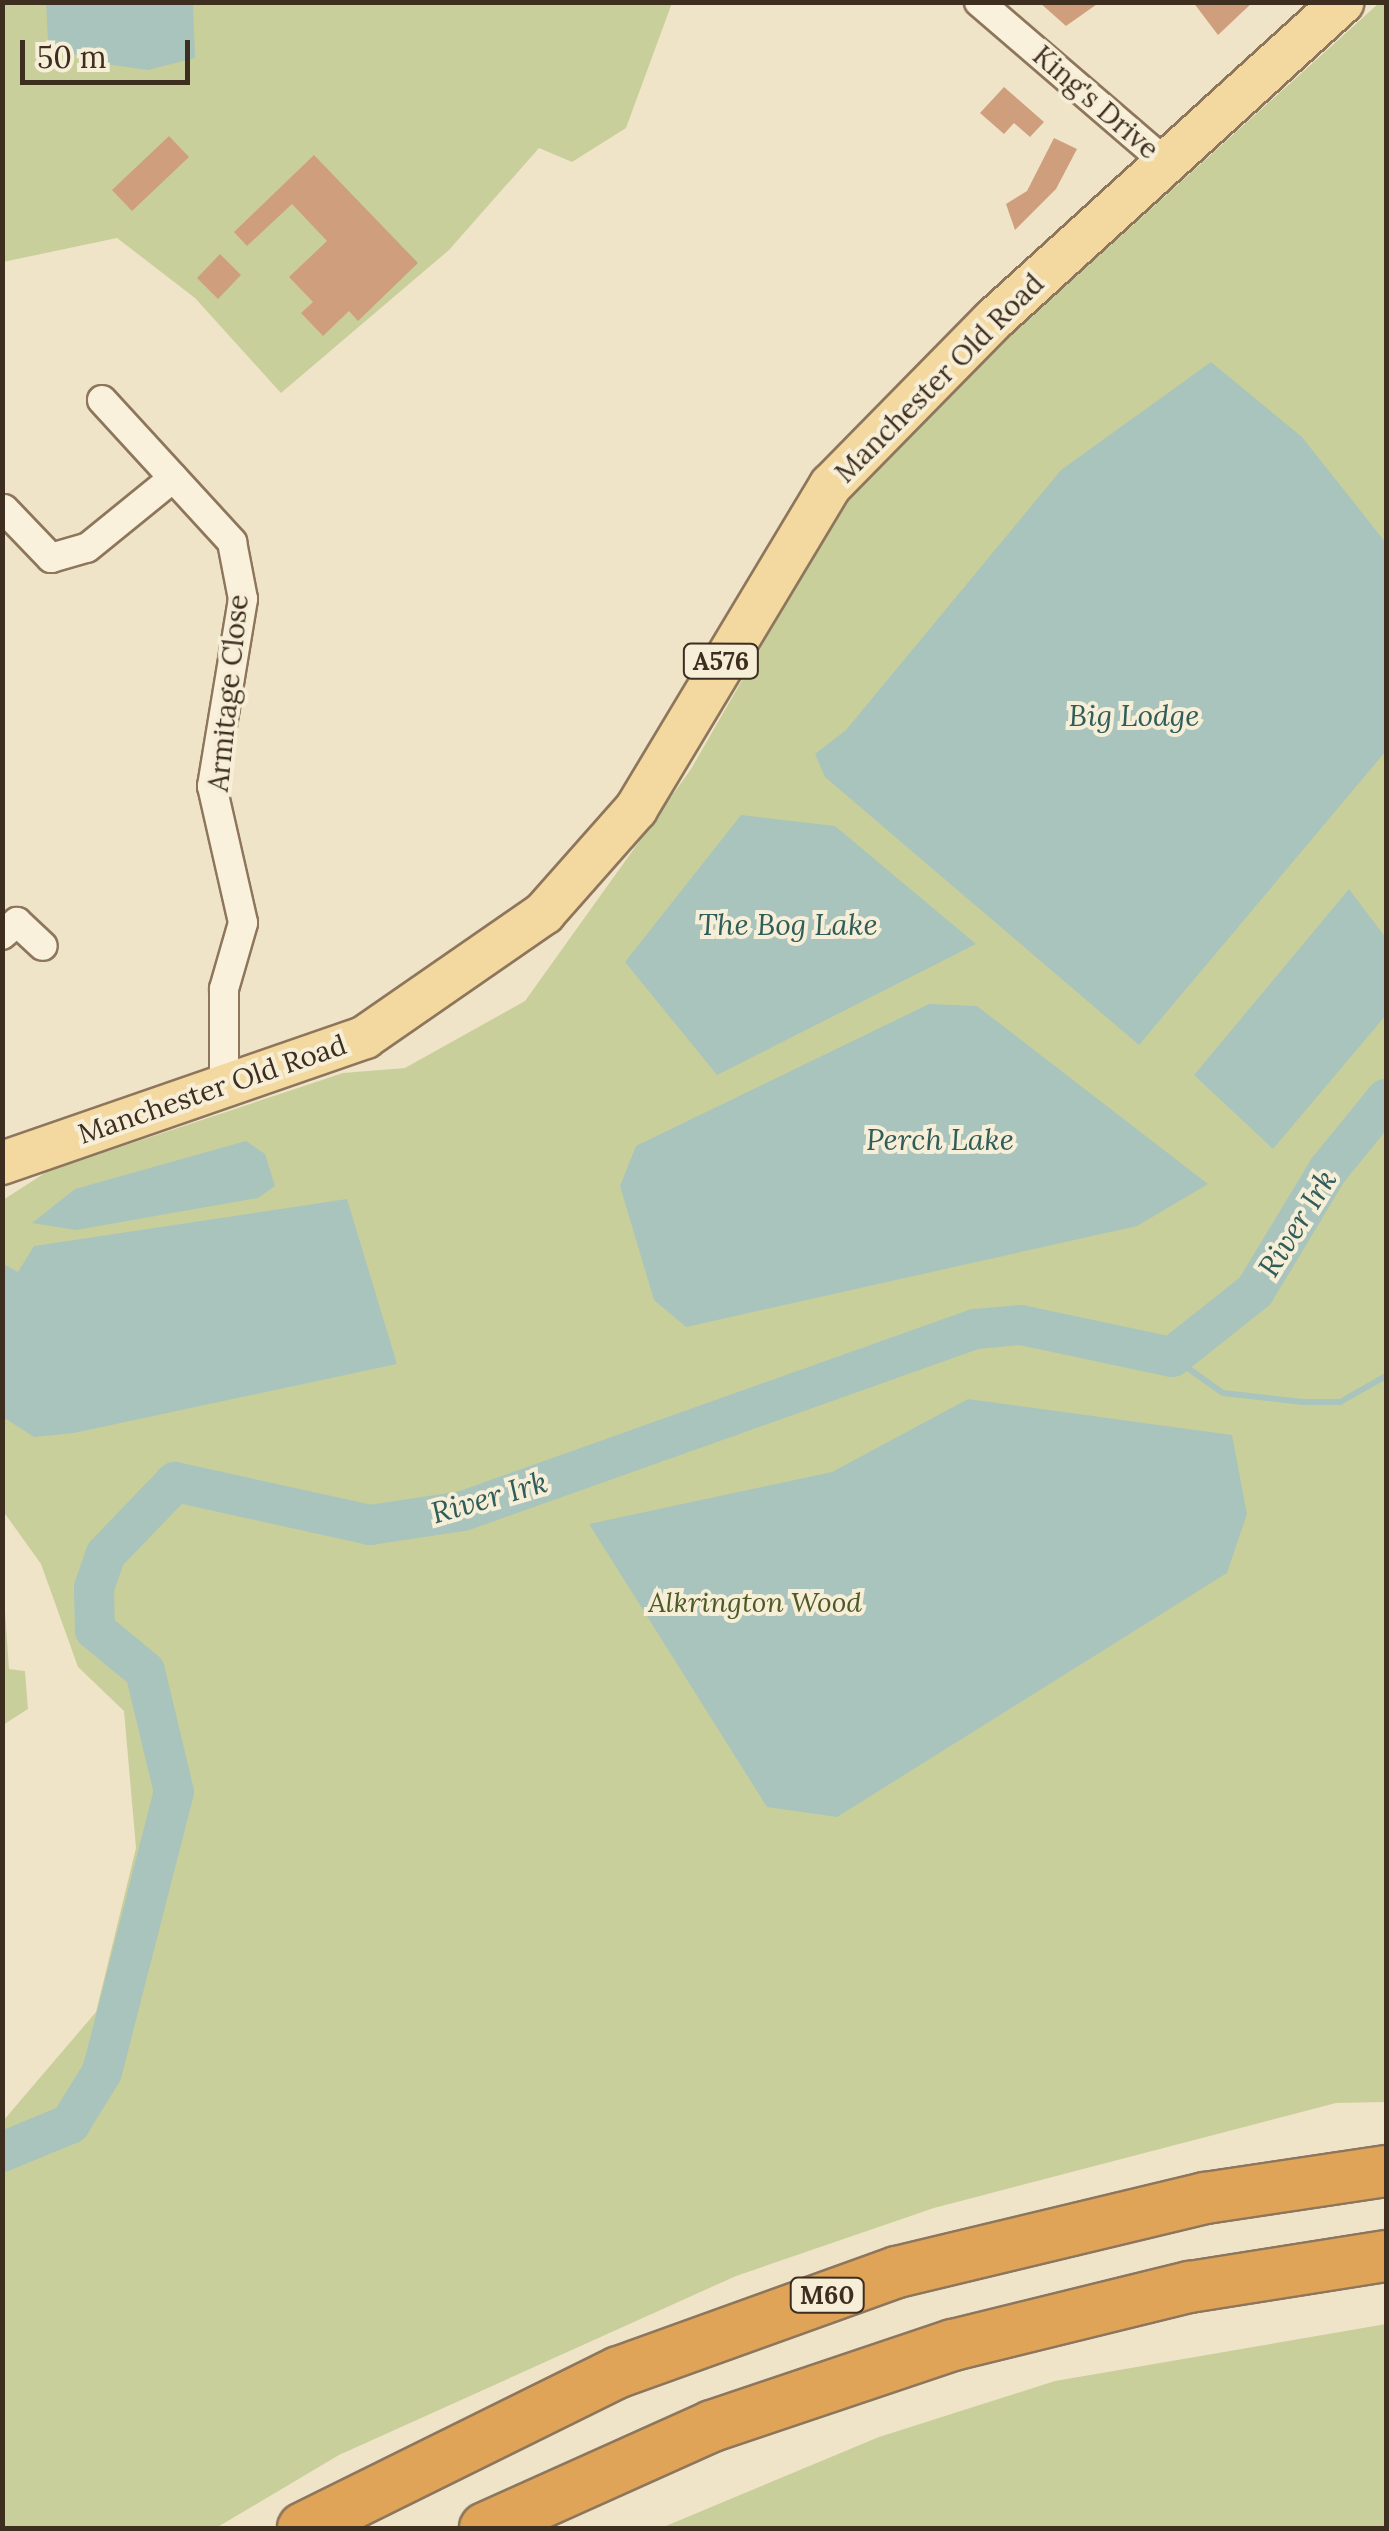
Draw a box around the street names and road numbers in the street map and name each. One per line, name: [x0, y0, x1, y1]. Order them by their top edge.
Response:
street label: King's Drive: [1026, 38, 1166, 166]
street label: Manchester Old Road: [828, 267, 1050, 489]
street label: Armitage Close: [201, 593, 255, 793]
road number: A576: [681, 641, 761, 681]
street label: Manchester Old Road: [74, 1027, 350, 1151]
road number: M60: [790, 2275, 864, 2315]

